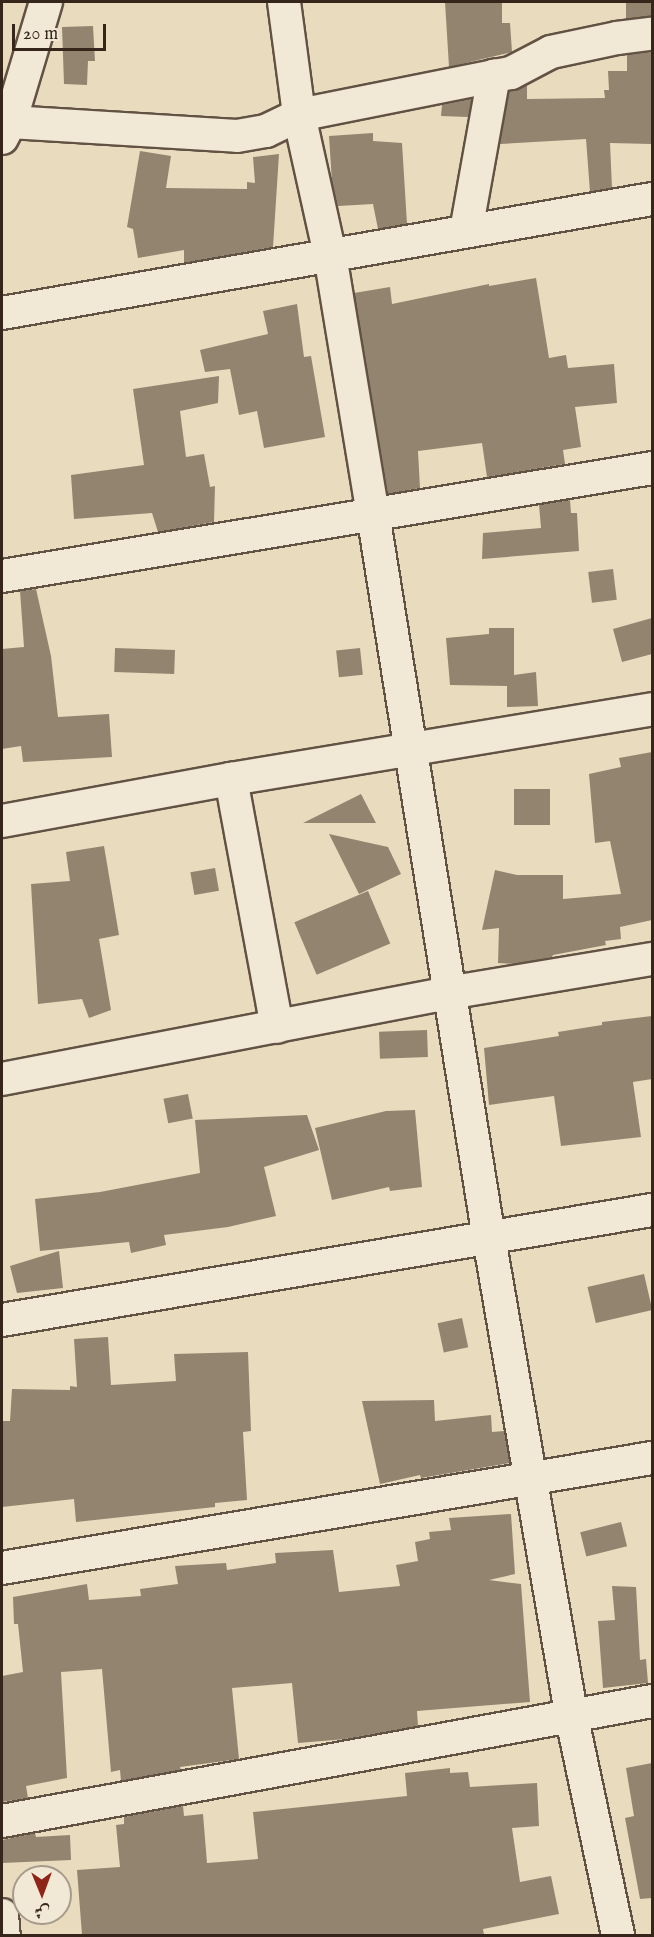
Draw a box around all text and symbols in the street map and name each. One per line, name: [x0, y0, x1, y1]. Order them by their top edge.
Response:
scale bar: [15, 12, 110, 50]
text: 20 m: [23, 23, 58, 46]
north arrow: [12, 1865, 72, 1925]
text: ش: [34, 1901, 50, 1921]

